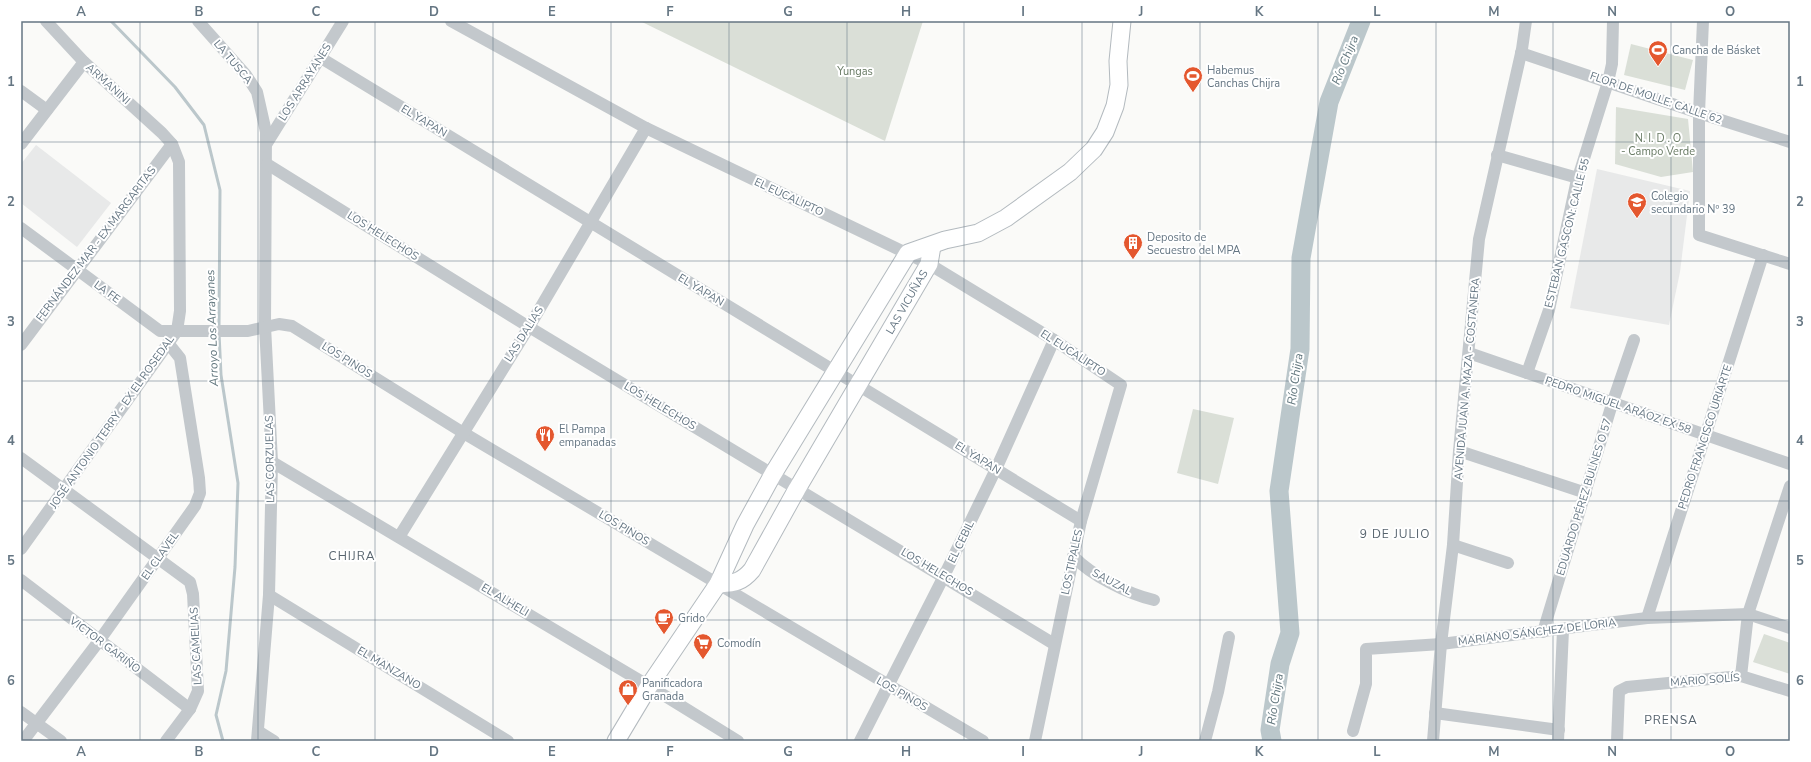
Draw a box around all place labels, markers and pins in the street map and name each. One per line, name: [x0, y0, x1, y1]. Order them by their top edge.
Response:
sports icon: Cancha de Básket: [1647, 39, 1669, 67]
place label: Cancha de Básket: [1672, 43, 1760, 58]
place label: Habemus Canchas Chijra: [1207, 63, 1280, 91]
sports icon: Habemus Canchas Chijra: [1182, 65, 1204, 93]
place label: Colegio secundario Nº 39: [1651, 189, 1735, 217]
school or university icon: Colegio secundario Nº 39: [1626, 191, 1648, 219]
place label: Deposito de Secuestro del MPA: [1147, 230, 1241, 258]
building icon: Deposito de Secuestro del MPA: [1122, 232, 1144, 260]
place label: El Pampa empanadas: [559, 422, 616, 450]
restaurant icon: El Pampa empanadas: [534, 424, 556, 452]
cafe icon: Grido: [653, 607, 675, 635]
place label: Grido: [678, 611, 705, 626]
supermarket icon: Comodín: [692, 632, 714, 660]
place label: Comodín: [717, 636, 761, 651]
place label: Panificadora Granada: [642, 676, 703, 704]
shop icon: Panificadora Granada: [617, 678, 639, 706]

